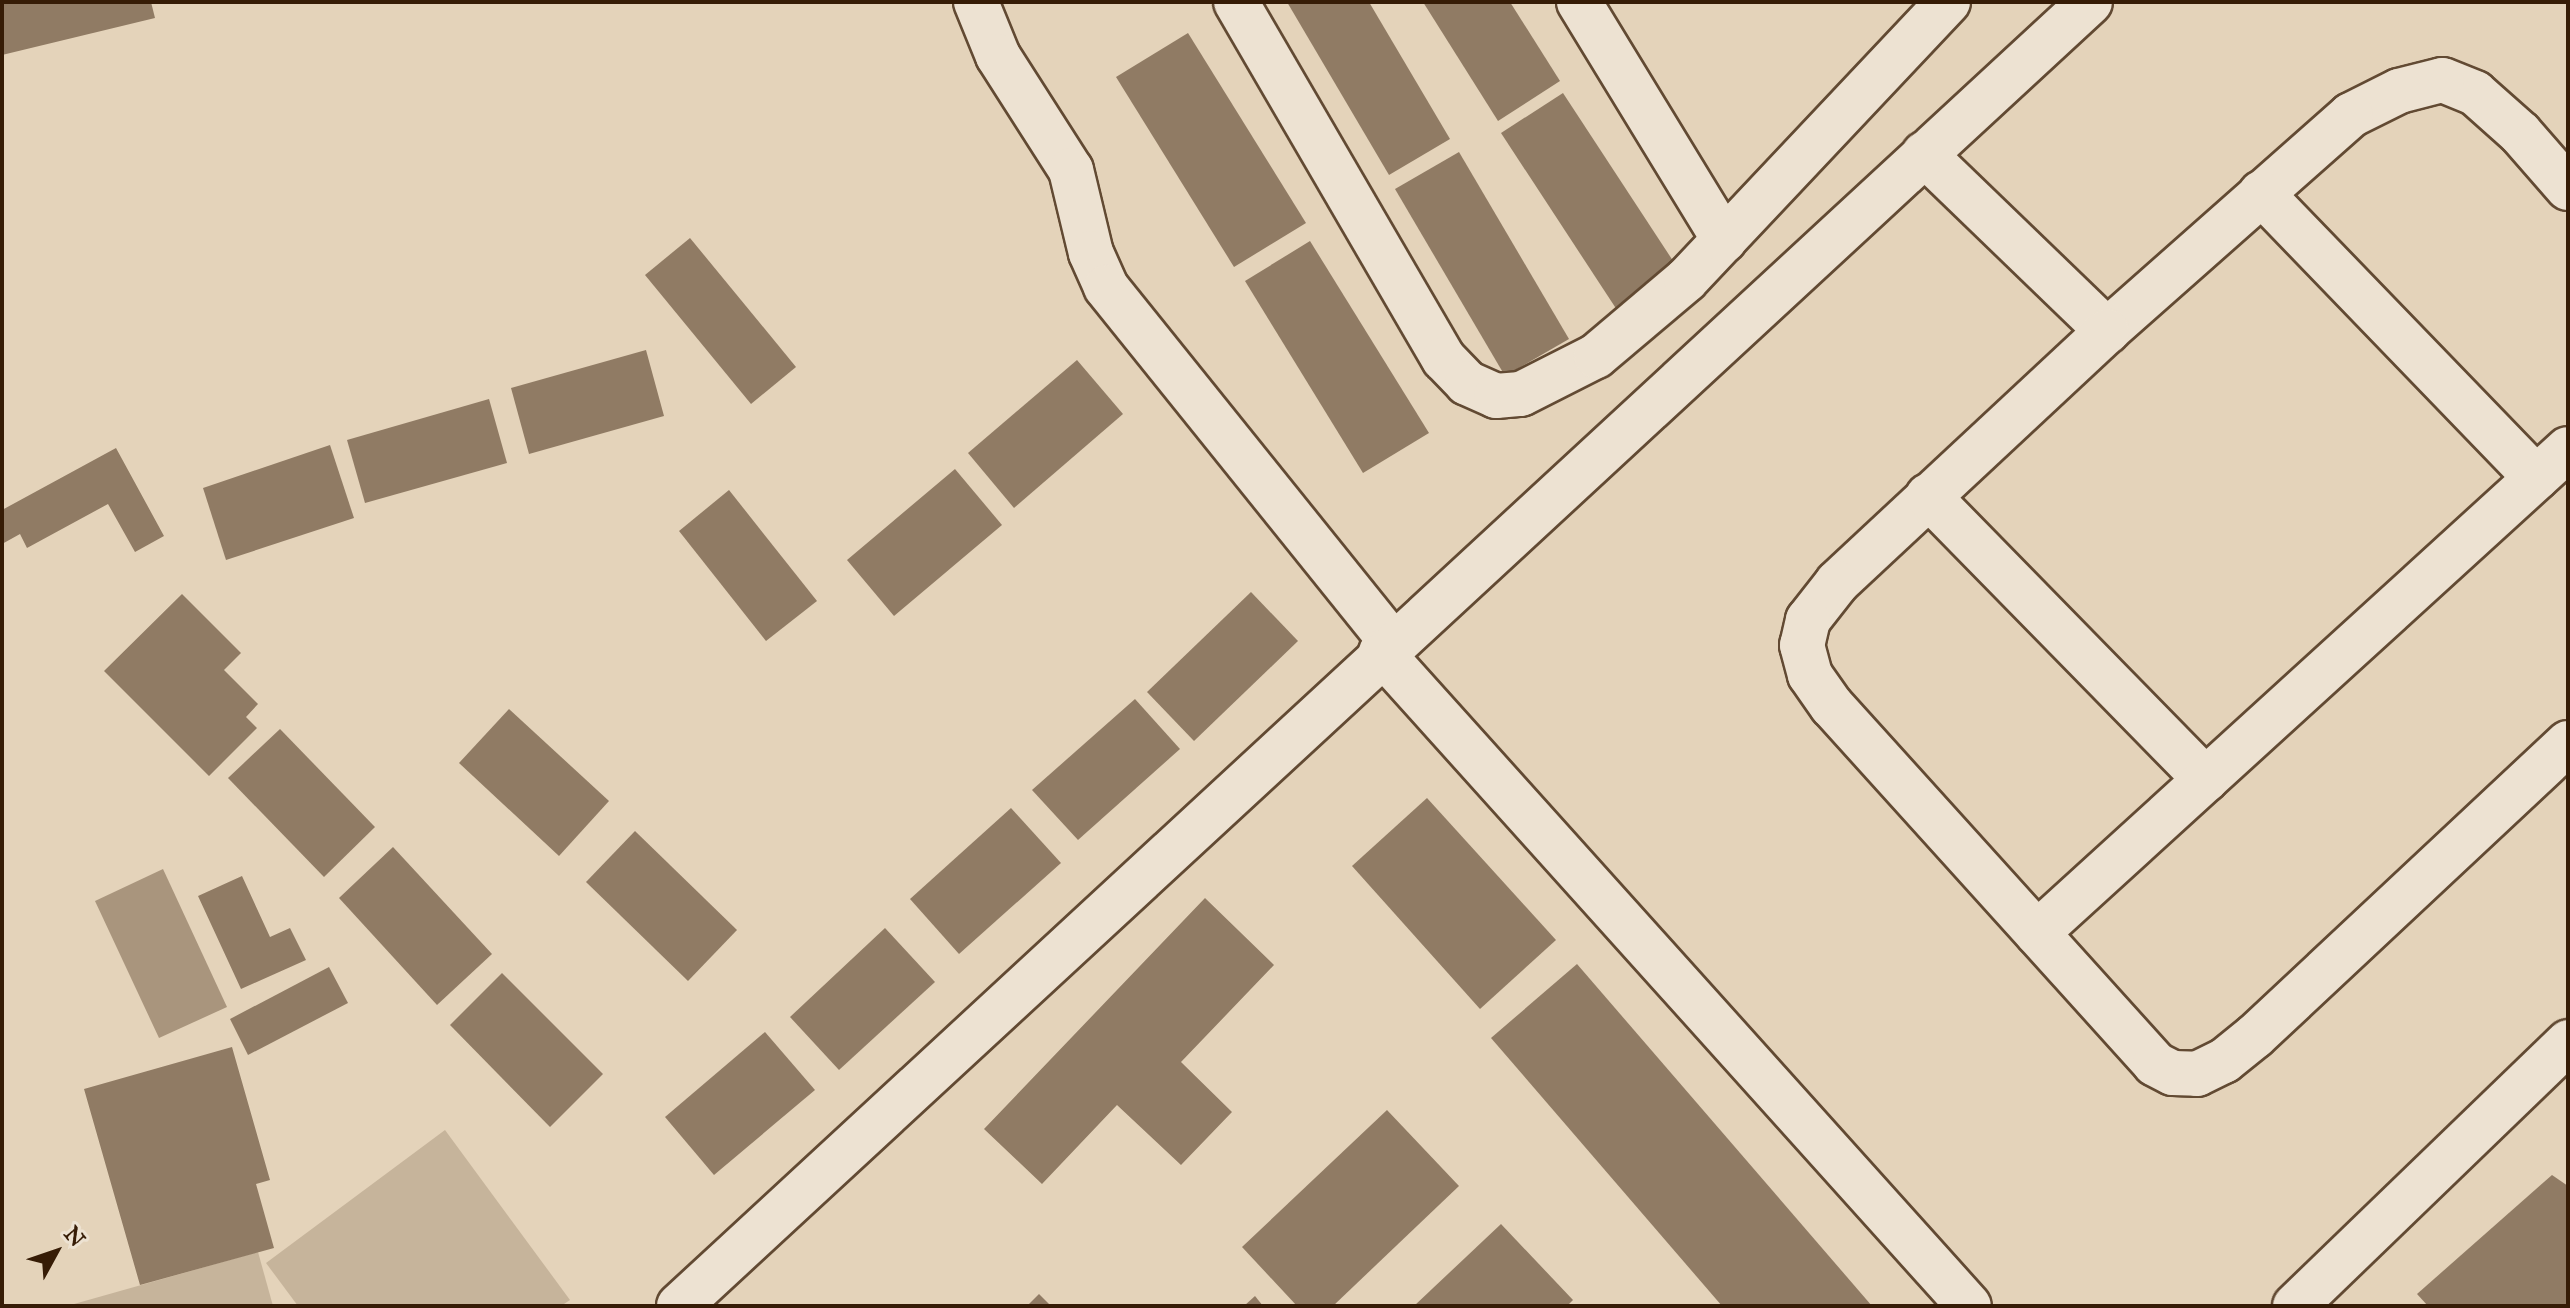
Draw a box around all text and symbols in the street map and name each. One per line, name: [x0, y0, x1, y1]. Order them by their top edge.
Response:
north arrow: [16, 1212, 96, 1292]
text: N: [58, 1220, 91, 1252]

